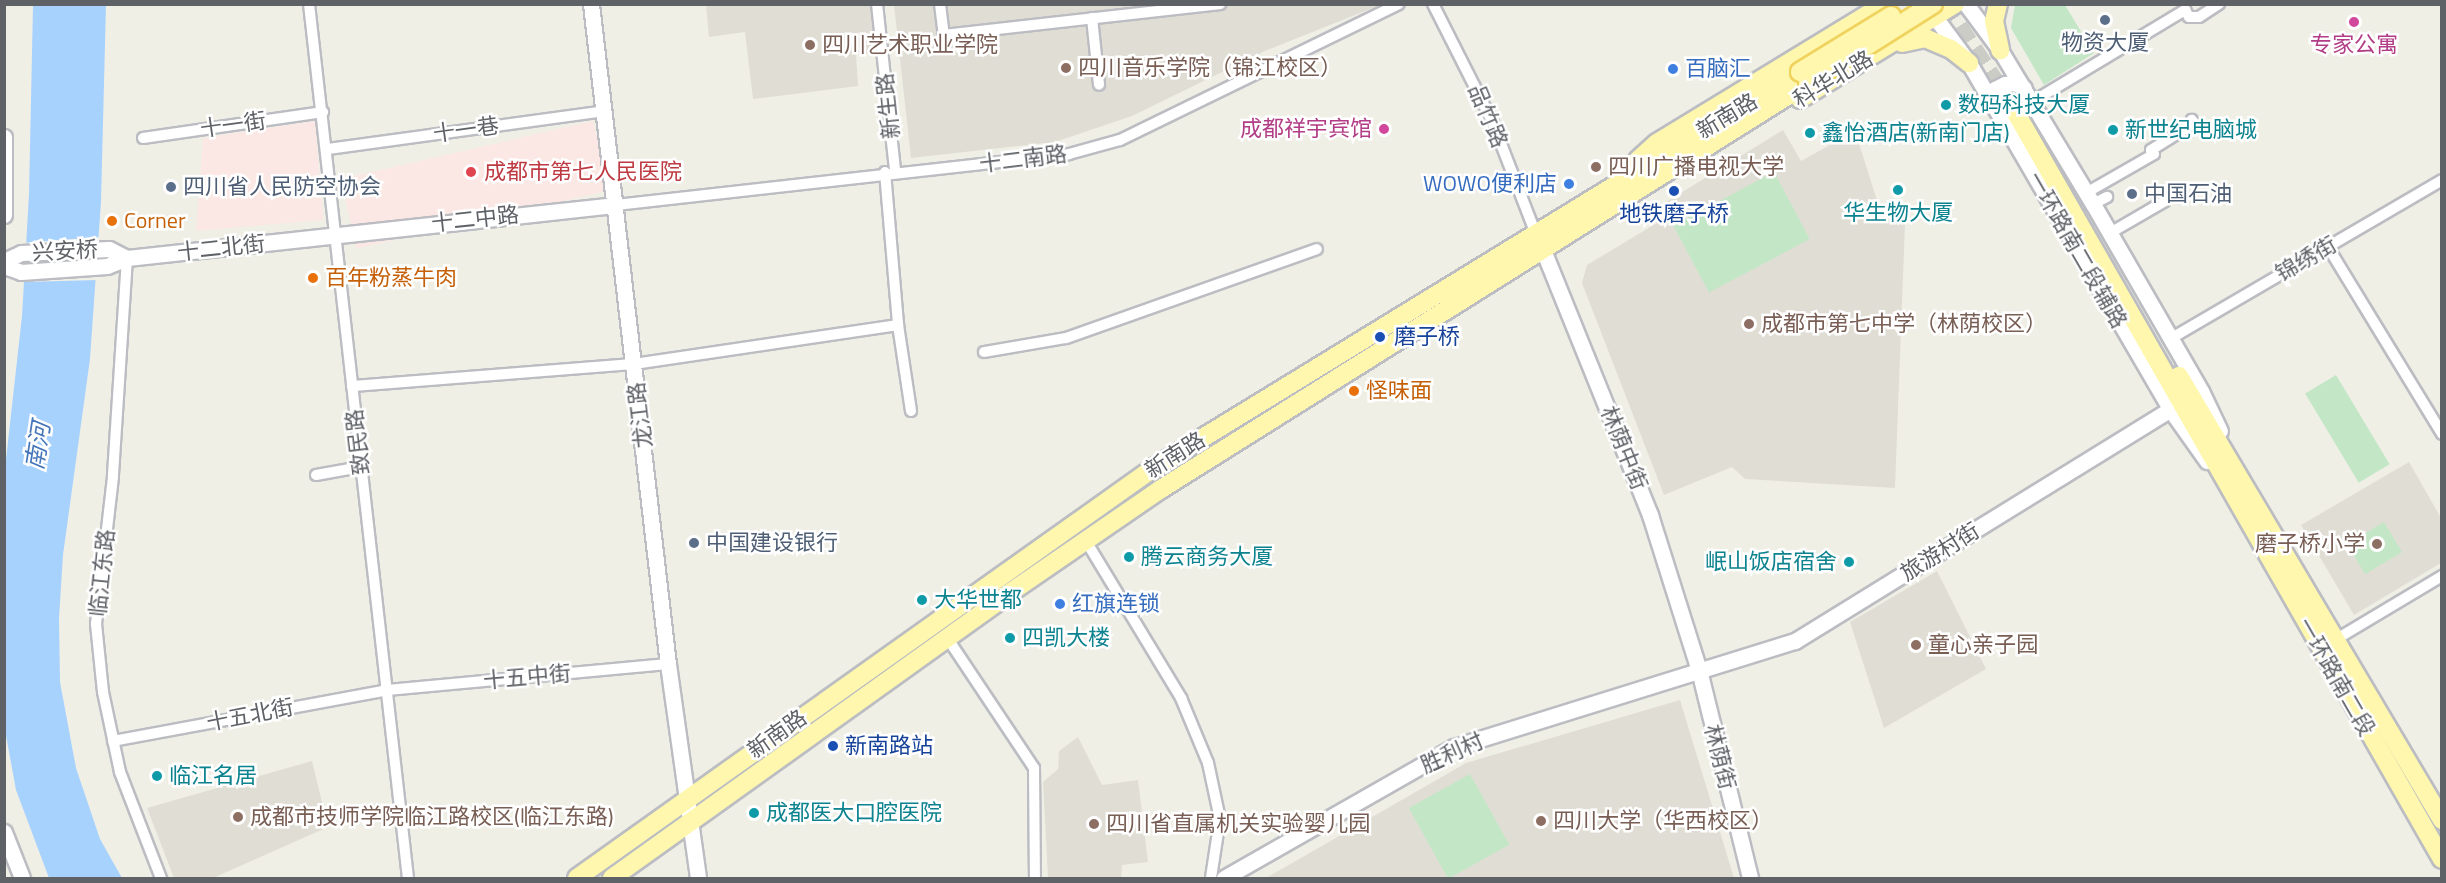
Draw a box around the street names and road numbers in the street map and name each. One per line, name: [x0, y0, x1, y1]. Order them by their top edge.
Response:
street label: 科华北路: [1788, 45, 1878, 113]
street label: 新生路: [871, 72, 905, 140]
street label: 品竹路: [1463, 80, 1513, 152]
street label: 新南路: [1692, 88, 1762, 144]
street label: 十一街: [198, 107, 268, 143]
street label: 十一巷: [431, 112, 501, 148]
street label: 十二南路: [978, 141, 1068, 177]
street label: 一环路南二段辅路: [2022, 167, 2132, 333]
street label: 十二中路: [430, 201, 520, 237]
street label: 十二北街: [176, 230, 266, 266]
street label: 锦绣街: [2271, 231, 2341, 287]
street label: 兴安桥: [31, 236, 99, 266]
street label: 龙江路: [623, 381, 657, 449]
street label: 林荫中街: [1595, 402, 1653, 494]
street label: 致民路: [341, 408, 375, 476]
street label: 新南路: [1140, 426, 1210, 484]
street label: 旅游村街: [1896, 517, 1984, 587]
street label: 临江东路: [84, 528, 120, 618]
street label: 一环路南二段: [2292, 613, 2380, 741]
street label: 十五中街: [482, 660, 572, 694]
street label: 十五北街: [204, 694, 296, 736]
street label: 新南路: [742, 704, 812, 764]
street label: 林荫街: [1699, 722, 1741, 792]
street label: 胜利村: [1416, 728, 1488, 778]

